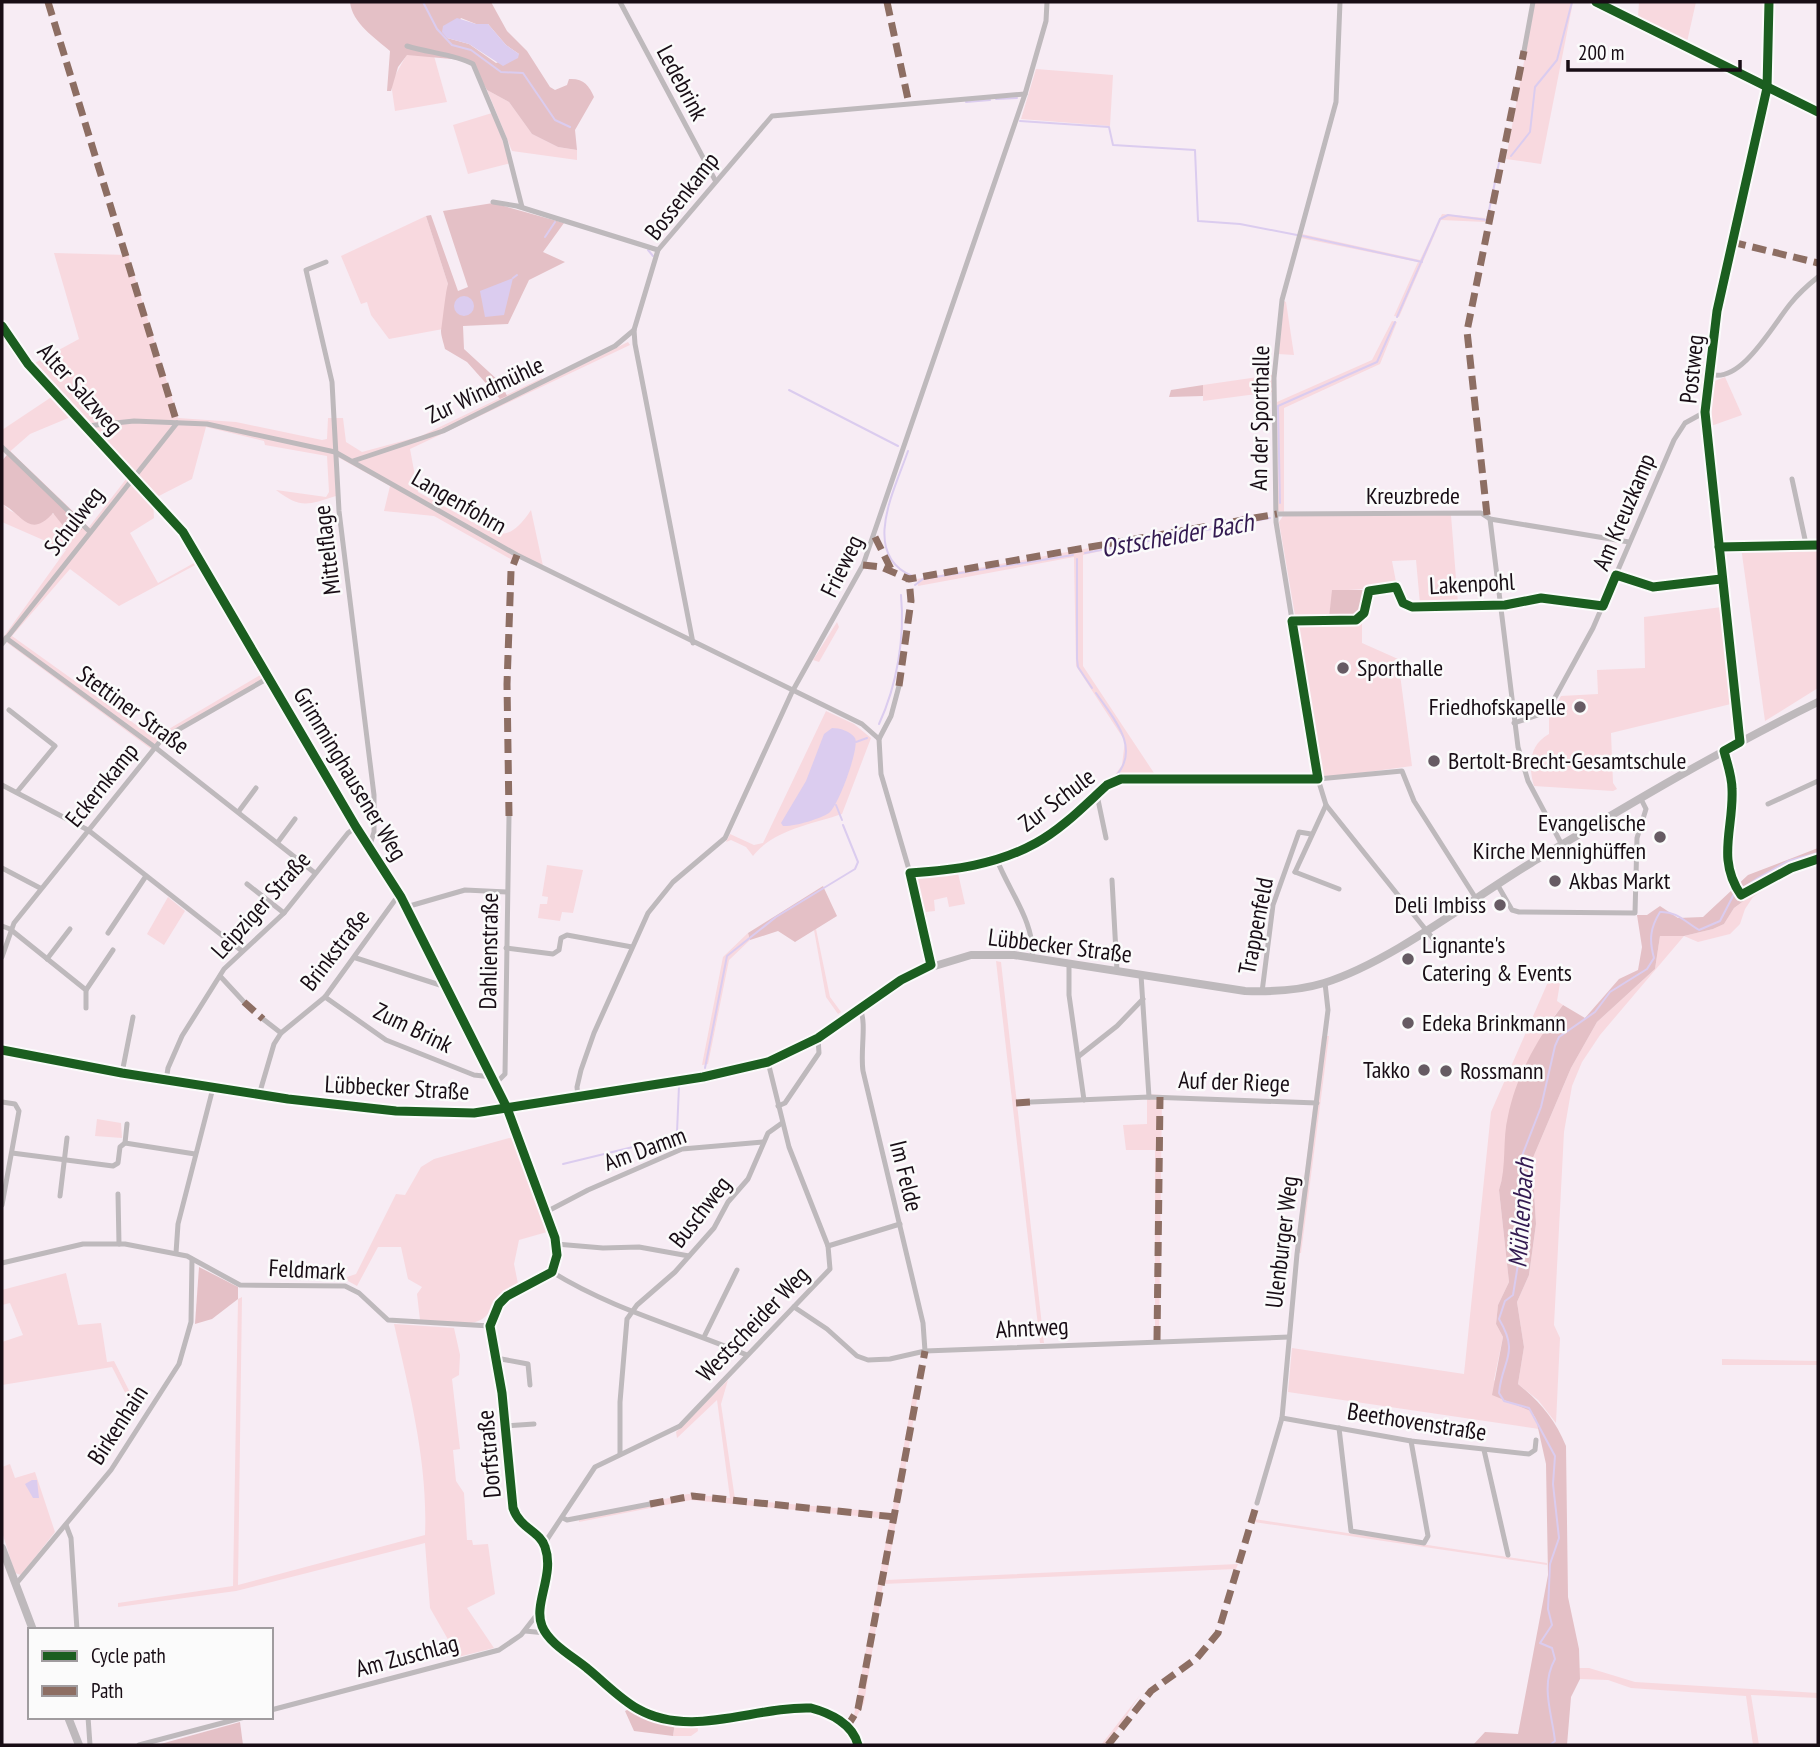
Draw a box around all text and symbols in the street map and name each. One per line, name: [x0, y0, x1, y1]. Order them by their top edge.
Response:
scale bar: [1568, 28, 1740, 72]
text: 200 m: [1578, 39, 1624, 66]
street label: Ledebrink: [650, 40, 716, 126]
street label: Bossenkamp: [638, 145, 726, 246]
street label: Postweg: [1672, 333, 1711, 405]
street label: Alter Salzweg: [31, 336, 130, 441]
street label: An der Sporthalle: [1243, 345, 1276, 491]
street label: Zur Windmühle: [421, 349, 549, 430]
street label: Am Kreuzkamp: [1585, 449, 1662, 575]
street label: Langenfohrn: [406, 462, 512, 541]
street label: Schulweg: [37, 480, 110, 562]
street label: Kreuzbrede: [1366, 480, 1460, 511]
street label: Mittelflage: [306, 503, 347, 597]
water label: Ostscheider Bach: [1098, 505, 1257, 564]
street label: Frieweg: [813, 530, 870, 602]
street label: Lakenpohl: [1428, 566, 1516, 601]
place label: Sporthalle: [1357, 652, 1443, 683]
street label: Stettiner Straße: [71, 658, 196, 761]
marker: Sporthalle: [1335, 660, 1351, 676]
street label: Grimminghausener Weg: [287, 681, 414, 866]
place label: Friedhofskapelle: [1429, 691, 1566, 722]
marker: Friedhofskapelle: [1572, 699, 1588, 715]
street label: Eckernkamp: [58, 736, 145, 833]
place label: Bertolt-Brecht-Gesamtschule: [1448, 745, 1686, 776]
marker: Bertolt-Brecht-Gesamtschule: [1426, 753, 1442, 769]
street label: Zur Schule: [1012, 761, 1101, 838]
place label: Evangelische Kirche Mennighüffen: [1473, 807, 1646, 866]
marker: Evangelische Kirche Mennighüffen: [1652, 829, 1668, 845]
street label: Leipziger Straße: [204, 844, 317, 965]
place label: Akbas Markt: [1569, 865, 1671, 896]
marker: Akbas Markt: [1547, 873, 1563, 889]
street label: Trappenfeld: [1231, 875, 1280, 977]
place label: Deli Imbiss: [1395, 889, 1486, 920]
street label: Dahlienstraße: [472, 892, 505, 1010]
marker: Deli Imbiss: [1492, 897, 1508, 913]
street label: Brinkstraße: [293, 903, 376, 997]
street label: Lübbecker Straße: [986, 921, 1134, 970]
place label: Lignante's Catering & Events: [1422, 929, 1572, 988]
marker: Lignante's Catering & Events: [1400, 951, 1416, 967]
street label: Zum Brink: [369, 995, 458, 1060]
place label: Edeka Brinkmann: [1422, 1007, 1566, 1038]
marker: Edeka Brinkmann: [1400, 1015, 1416, 1031]
place label: Takko: [1363, 1054, 1410, 1085]
place label: Rossmann: [1460, 1055, 1543, 1086]
marker: Takko: [1416, 1062, 1432, 1078]
marker: Rossmann: [1438, 1063, 1454, 1079]
street label: Auf der Riege: [1178, 1064, 1290, 1099]
street label: Lübbecker Straße: [324, 1068, 470, 1107]
street label: Am Damm: [599, 1119, 690, 1178]
street label: Im Felde: [883, 1137, 930, 1215]
water label: Mühlenbach: [1500, 1155, 1541, 1269]
street label: Buschweg: [662, 1169, 737, 1254]
street label: Ulenburger Weg: [1258, 1174, 1305, 1310]
street label: Feldmark: [268, 1252, 347, 1287]
street label: Westscheider Weg: [690, 1259, 816, 1388]
street label: Ahntweg: [995, 1310, 1069, 1345]
street label: Birkenhain: [80, 1379, 155, 1470]
street label: Beethovenstraße: [1345, 1395, 1489, 1448]
street label: Dorfstraße: [469, 1409, 508, 1499]
street label: Am Zuschlag: [352, 1627, 462, 1684]
legend: [28, 1628, 273, 1719]
text: Cycle path: [91, 1642, 166, 1669]
text: Path: [91, 1677, 123, 1704]

